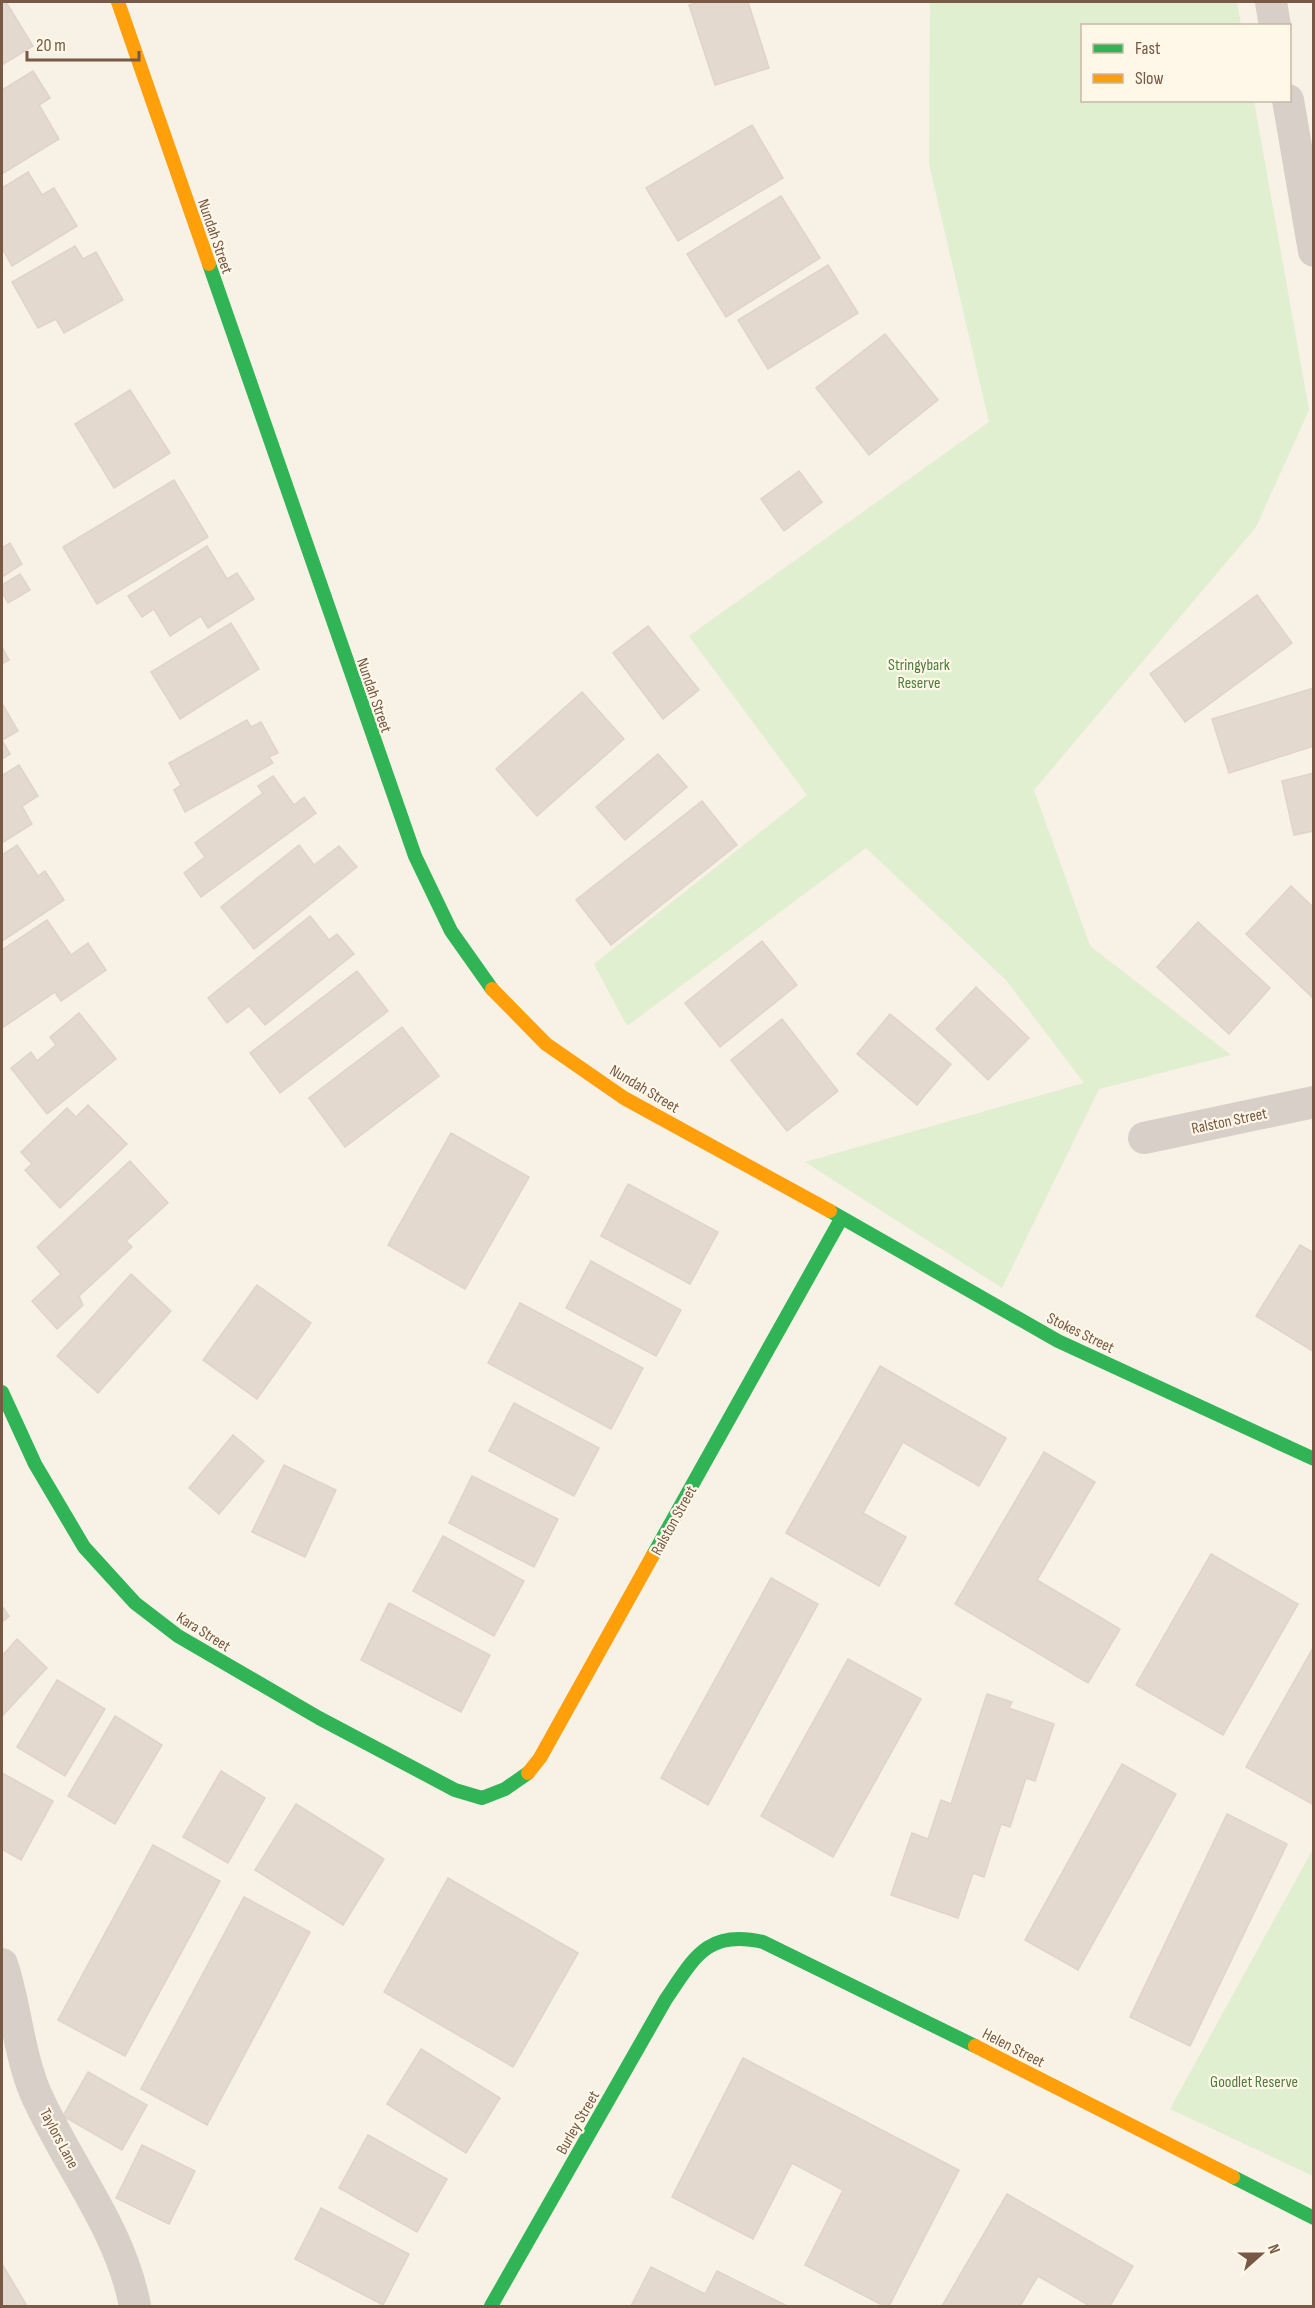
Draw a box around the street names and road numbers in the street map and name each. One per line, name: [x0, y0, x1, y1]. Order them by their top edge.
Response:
street label: Nundah Street: [193, 197, 236, 276]
street label: Nundah Street: [352, 656, 395, 735]
street label: Nundah Street: [606, 1061, 683, 1117]
street label: Ralston Street: [1190, 1104, 1269, 1139]
street label: Stokes Street: [1044, 1309, 1117, 1358]
street label: Ralston Street: [647, 1483, 701, 1559]
street label: Kara Street: [173, 1608, 234, 1656]
street label: Helen Street: [979, 2025, 1048, 2072]
street label: Burley Street: [553, 2088, 604, 2158]
street label: Taylors Lane: [35, 2105, 82, 2172]

